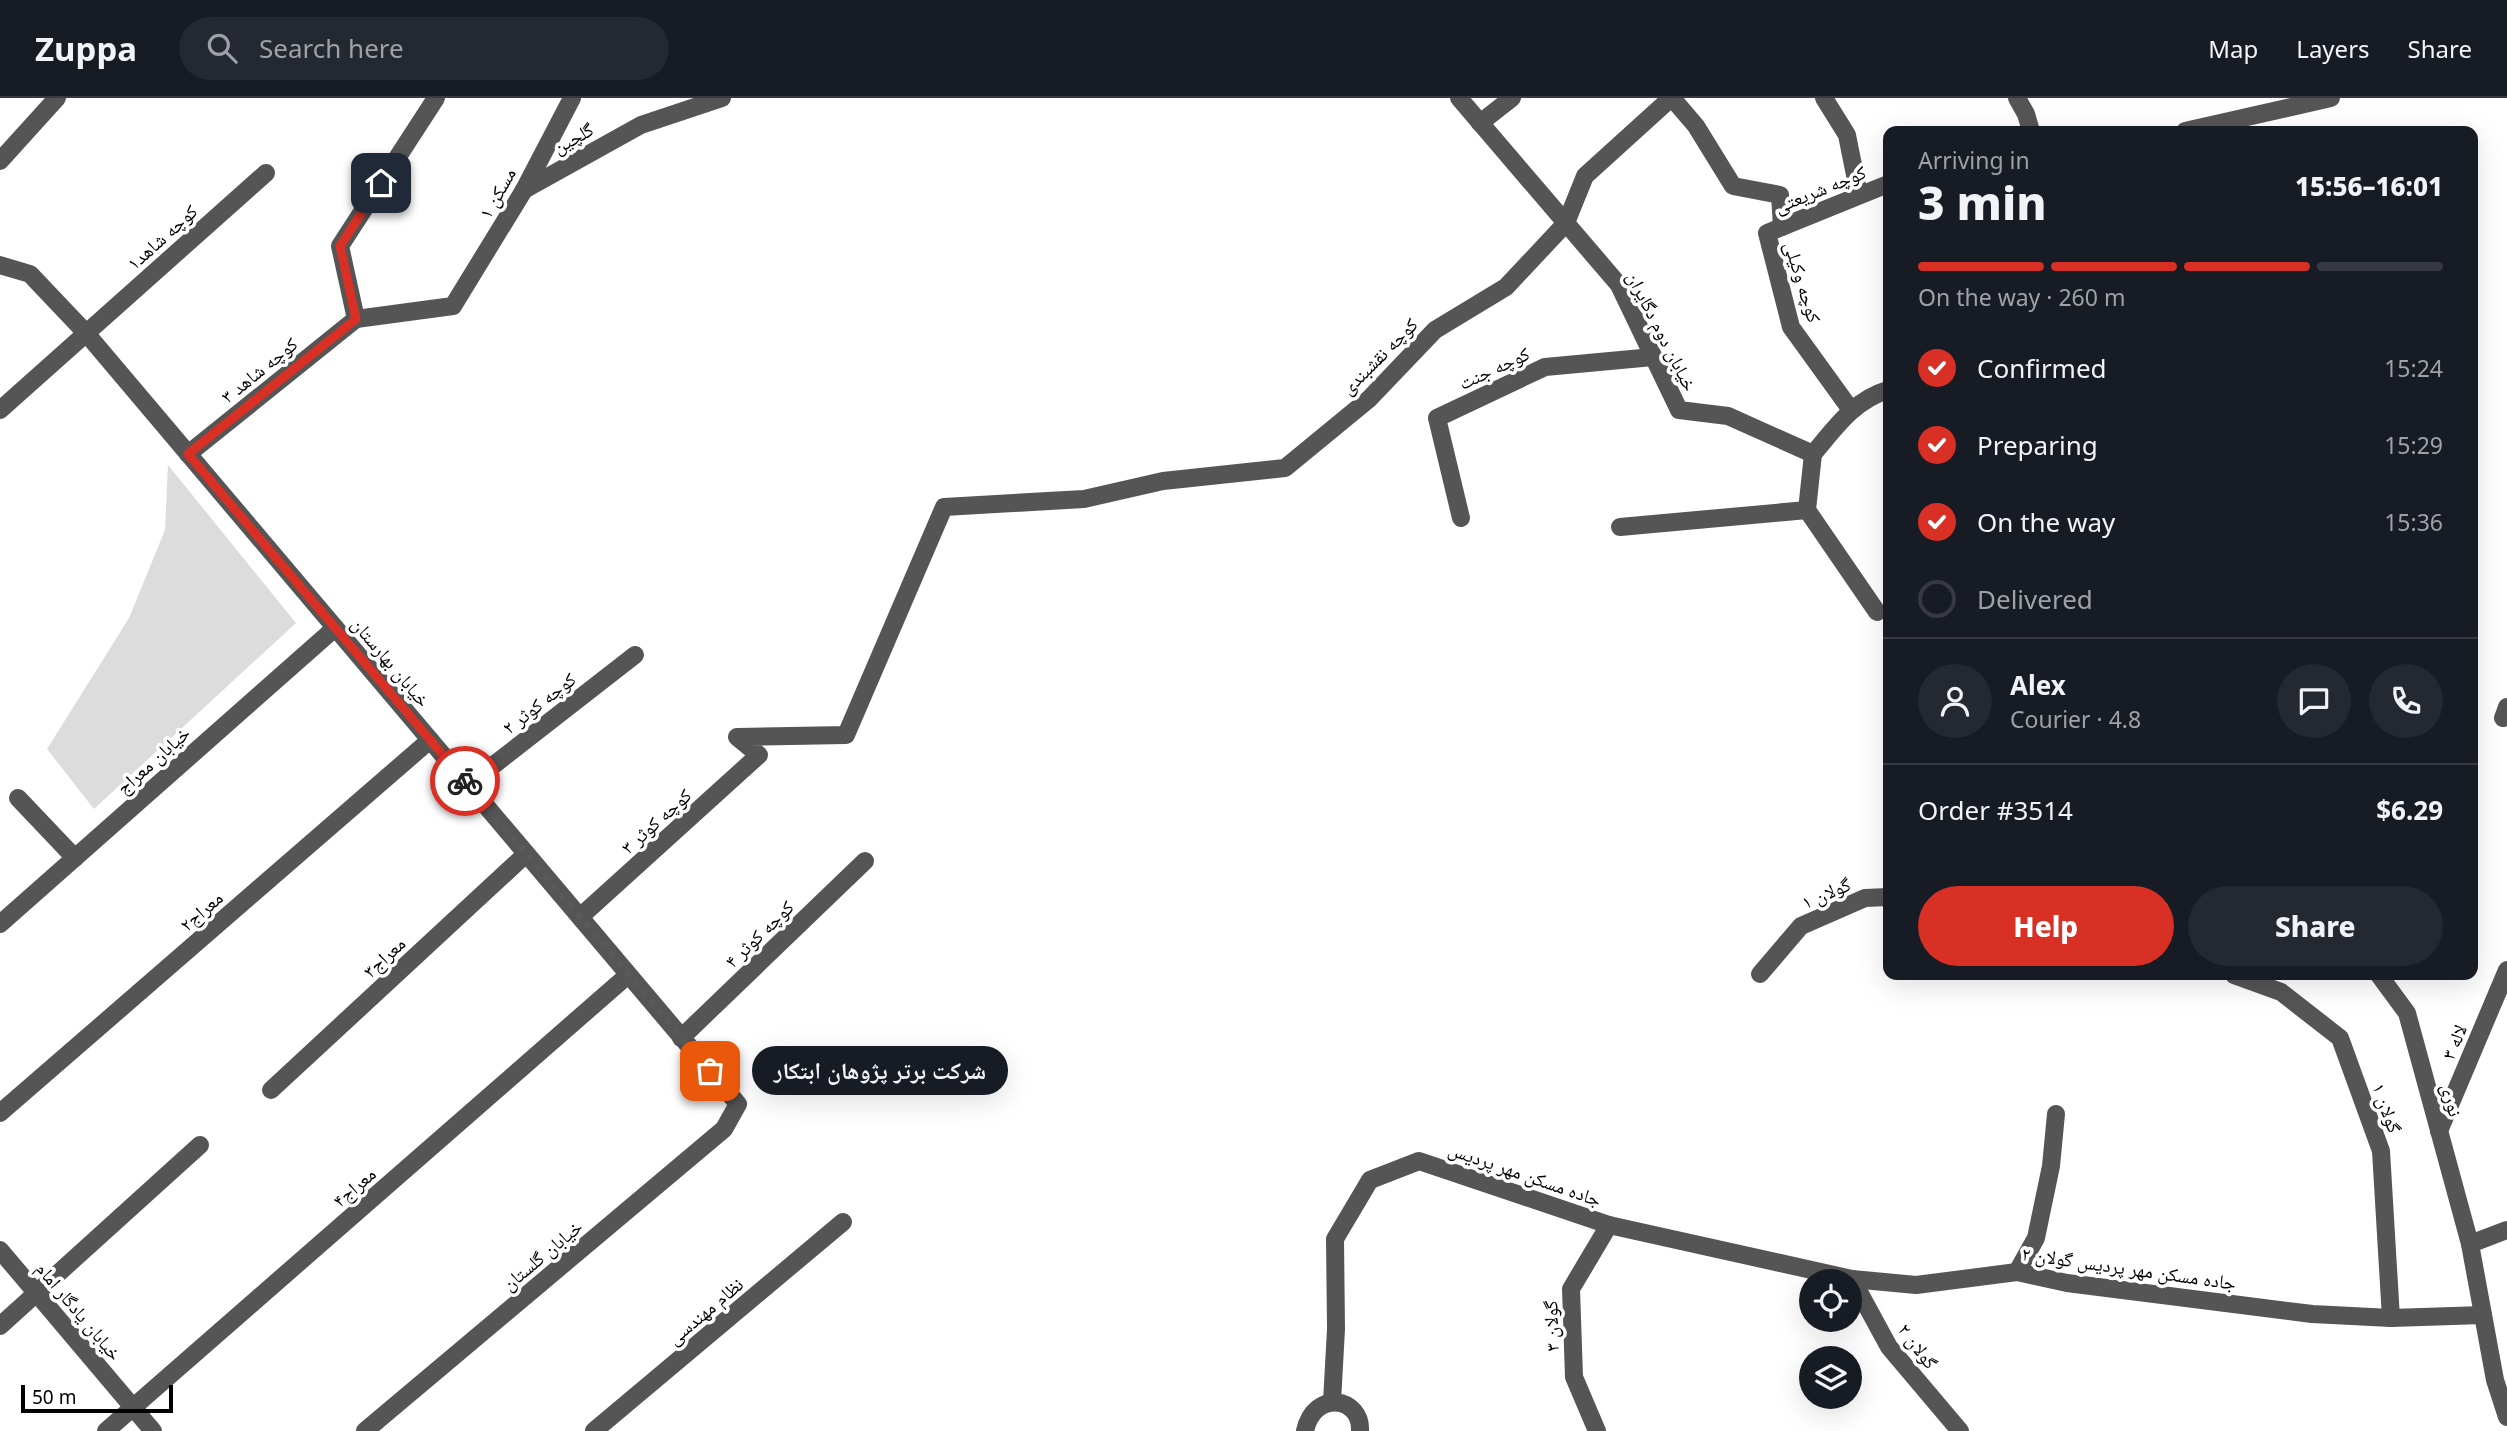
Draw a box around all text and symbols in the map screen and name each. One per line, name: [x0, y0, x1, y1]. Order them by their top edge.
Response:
search box: [179, 17, 669, 80]
text: Zuppa: [35, 26, 137, 71]
icon: search: [203, 29, 241, 67]
text: Search here: [259, 30, 404, 66]
text: Map: [2208, 32, 2258, 65]
text: Layers: [2296, 32, 2370, 65]
text: Share: [2408, 32, 2472, 65]
street label: گلچین: [548, 116, 598, 160]
text: Arriving in: [1918, 144, 2030, 176]
pin: [351, 153, 411, 213]
street label: کوچه شریعتی: [1770, 159, 1870, 219]
street label: مسکن ۱: [472, 163, 522, 223]
icon: home: [362, 164, 400, 202]
text: 15:56–16:01: [2295, 168, 2443, 204]
text: 3 min: [1918, 171, 2047, 233]
street label: کوچه شاهد۱: [121, 198, 203, 276]
street label: کوچه وکیلی: [1778, 238, 1828, 326]
street label: خیابان دوم دگایران: [1620, 267, 1703, 396]
text: On the way · 260 m: [1918, 281, 2125, 313]
street label: کوچه نقشبندی: [1335, 312, 1423, 400]
street label: کوچه شاهد ۳: [215, 331, 303, 409]
street label: کوچه جنت: [1454, 340, 1534, 396]
icon: check: [1918, 349, 1956, 387]
text: Confirmed: [1977, 350, 2107, 386]
text: 15:24: [2384, 352, 2443, 384]
icon: check: [1918, 426, 1956, 464]
text: Preparing: [1977, 427, 2098, 463]
text: 15:29: [2384, 429, 2443, 461]
icon: check: [1918, 503, 1956, 541]
text: On the way: [1977, 504, 2115, 540]
text: 15:36: [2384, 506, 2443, 538]
text: Delivered: [1977, 581, 2093, 617]
street label: خیابان بهارستان: [346, 612, 436, 712]
button: person: [1918, 664, 1992, 738]
button: chat: [2277, 664, 2351, 738]
button: phone: [2369, 664, 2443, 738]
street label: کوچه کوثر ۲: [497, 666, 581, 740]
text: Alex: [2010, 667, 2066, 703]
text: Courier · 4.8: [2010, 703, 2141, 735]
street label: خیابان معراج: [111, 720, 195, 800]
courier: [430, 746, 500, 816]
icon: bike: [446, 762, 484, 800]
street label: کوچه کوثر ۳: [615, 782, 697, 860]
text: Order #3514: [1918, 792, 2073, 828]
text: $6.29: [2376, 792, 2443, 828]
street label: گولان ۱: [1797, 871, 1855, 915]
street label: معراج۲: [174, 885, 228, 937]
button: Help: [1918, 886, 2174, 966]
button: Share: [2188, 886, 2443, 966]
street label: کوچه کوثر ۴: [719, 894, 799, 974]
street label: معراج۳: [357, 931, 411, 983]
street label: لاله ۳: [2435, 1020, 2473, 1064]
pin: [680, 1041, 740, 1101]
callout: شرکت برتر پژوهان ابتکار: [752, 1046, 1008, 1096]
icon: bag: [691, 1052, 729, 1090]
text: شرکت برتر پژوهان ابتکار: [774, 1054, 986, 1086]
street label: گولان ۱: [2366, 1079, 2408, 1137]
street label: نوری: [2435, 1081, 2469, 1119]
street label: جاده مسکن مهر پردیس: [1445, 1136, 1605, 1212]
street label: معراج۴: [327, 1161, 381, 1213]
street label: خیابان گلستان: [496, 1214, 588, 1296]
street label: جاده مسکن مهر پردیس گولان ۲: [2020, 1240, 2238, 1296]
street label: خیابان یادگار امام: [29, 1256, 128, 1366]
map controls: [1799, 1269, 1862, 1409]
button: locate: [1799, 1269, 1862, 1332]
street label: نظام مهندسی: [661, 1271, 749, 1351]
street label: گولان ۳: [1537, 1300, 1565, 1352]
street label: گولان ۲: [1892, 1318, 1944, 1374]
button: layers: [1799, 1346, 1862, 1409]
scale bar: [21, 1382, 173, 1414]
text: 50 m: [32, 1384, 76, 1410]

